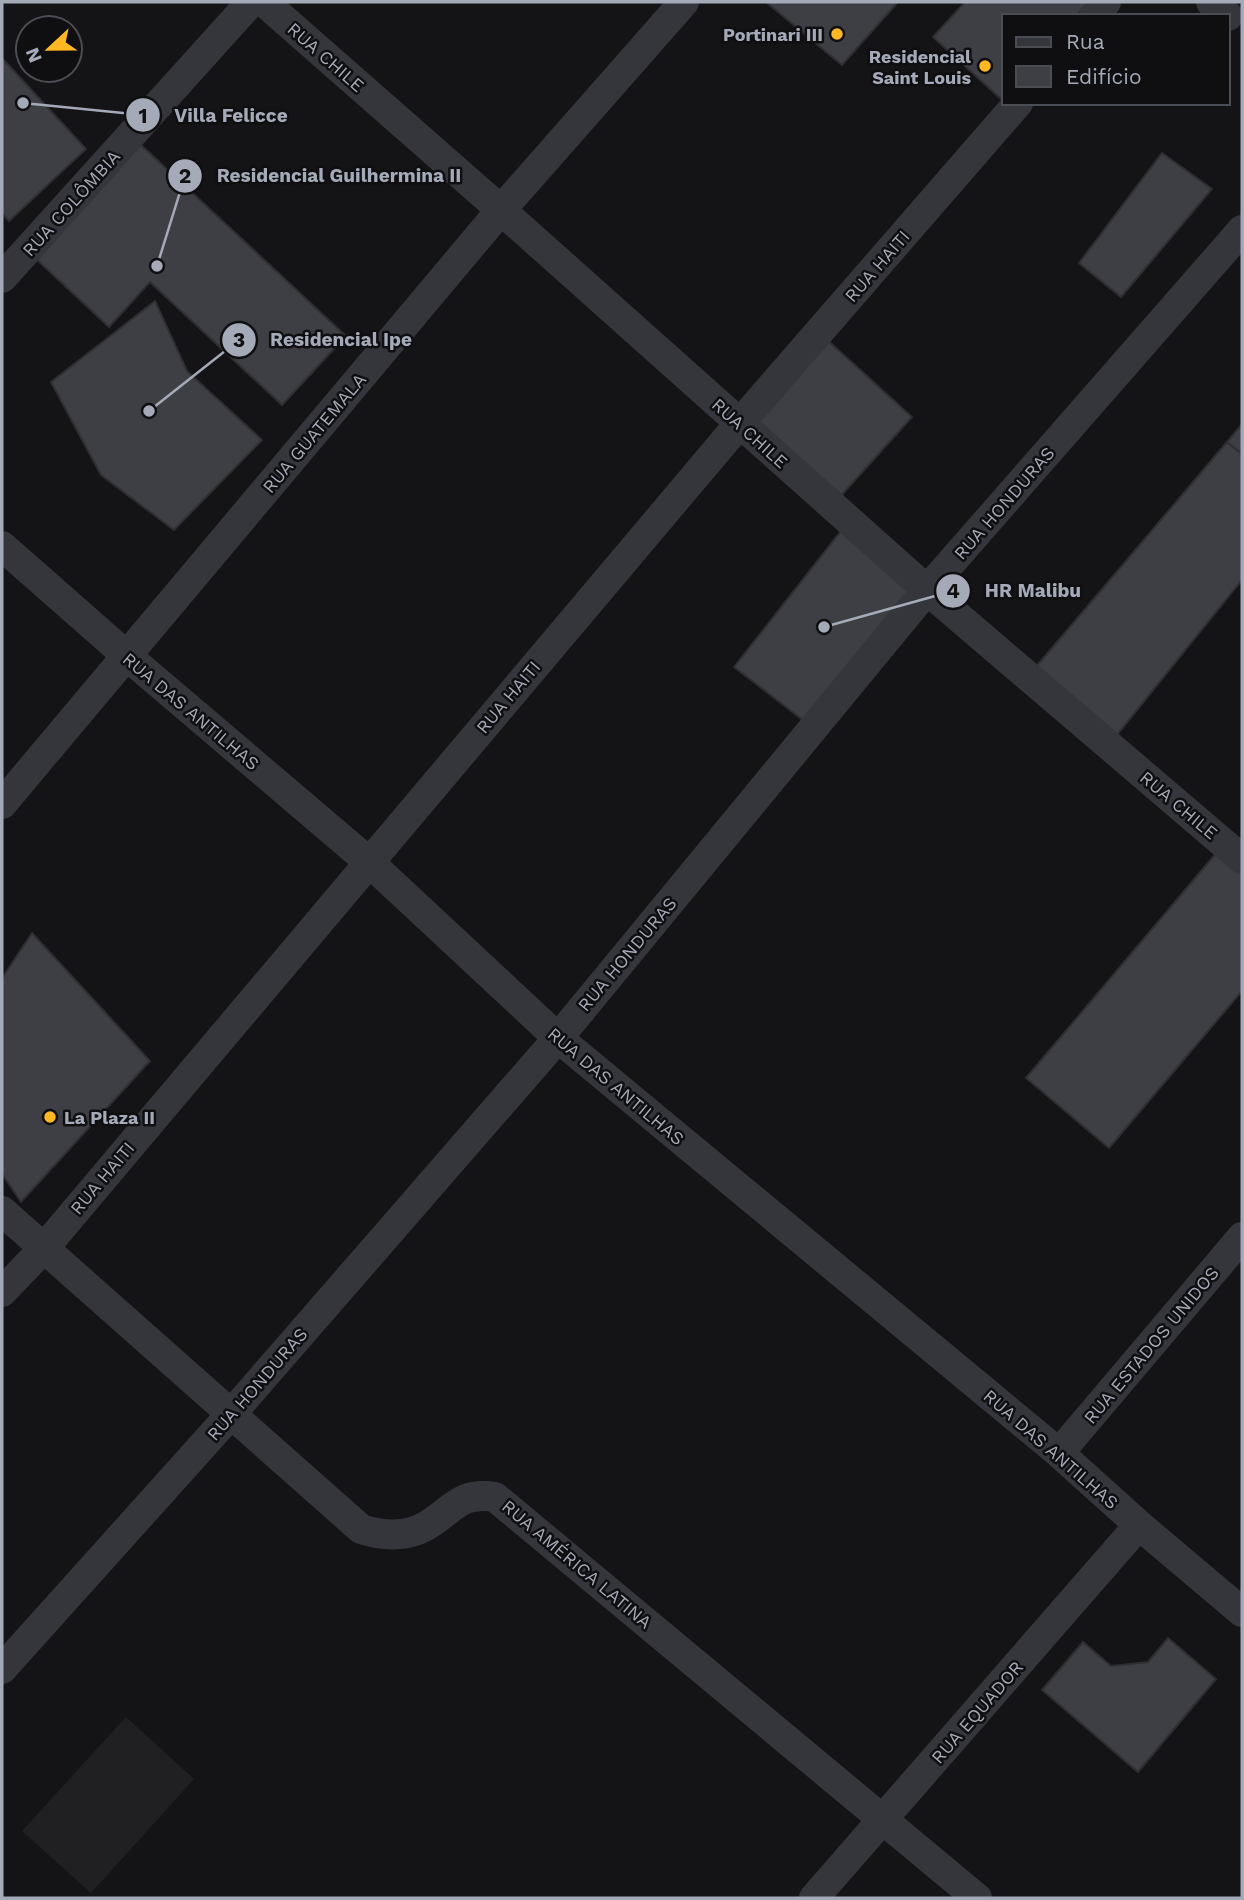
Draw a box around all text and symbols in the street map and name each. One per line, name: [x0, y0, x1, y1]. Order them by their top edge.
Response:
north arrow: [14, 14, 84, 84]
legend: [1002, 14, 1230, 105]
street label: RUA CHILE: [283, 18, 369, 96]
place label: Portinari III: [723, 24, 823, 45]
marker: Portinari III: [829, 26, 845, 42]
text: Rua: [1066, 29, 1105, 54]
text: N: [20, 44, 47, 66]
place label: Residencial Saint Louis: [869, 46, 971, 88]
marker: Residencial Saint Louis: [977, 58, 993, 74]
text: Edifício: [1066, 64, 1142, 89]
callout: Villa Felicce: [125, 95, 302, 135]
text: 1: [138, 103, 148, 128]
text: Villa Felicce: [174, 104, 288, 127]
street label: RUA COLÔMBIA: [18, 146, 124, 260]
callout: Residencial Guilhermina II: [167, 156, 475, 196]
text: 2: [179, 163, 191, 188]
text: Residencial Guilhermina II: [217, 164, 461, 187]
street label: RUA HAITI: [840, 226, 914, 306]
callout: Residencial Ipe: [221, 320, 426, 360]
text: 3: [233, 327, 245, 352]
text: Residencial Ipe: [270, 328, 412, 351]
street label: RUA GUATEMALA: [258, 369, 370, 497]
street label: RUA CHILE: [708, 394, 792, 472]
street label: RUA HONDURAS: [949, 442, 1059, 564]
callout: HR Malibu: [936, 571, 1095, 611]
text: 4: [946, 578, 960, 603]
text: HR Malibu: [985, 579, 1081, 602]
street label: RUA DAS ANTILHAS: [119, 648, 263, 774]
street label: RUA HAITI: [472, 656, 544, 738]
street label: RUA CHILE: [1136, 767, 1222, 843]
street label: RUA HONDURAS: [573, 893, 681, 1015]
street label: RUA DAS ANTILHAS: [544, 1023, 688, 1149]
place label: La Plaza II: [64, 1107, 155, 1128]
marker: La Plaza II: [42, 1109, 58, 1125]
street label: RUA HAITI: [66, 1137, 138, 1219]
street label: RUA ESTADOS UNIDOS: [1079, 1262, 1223, 1428]
street label: RUA HONDURAS: [202, 1323, 312, 1445]
street label: RUA DAS ANTILHAS: [979, 1385, 1123, 1513]
street label: RUA AMÉRICA LATINA: [498, 1495, 656, 1633]
street label: RUA EQUADOR: [927, 1656, 1027, 1768]

